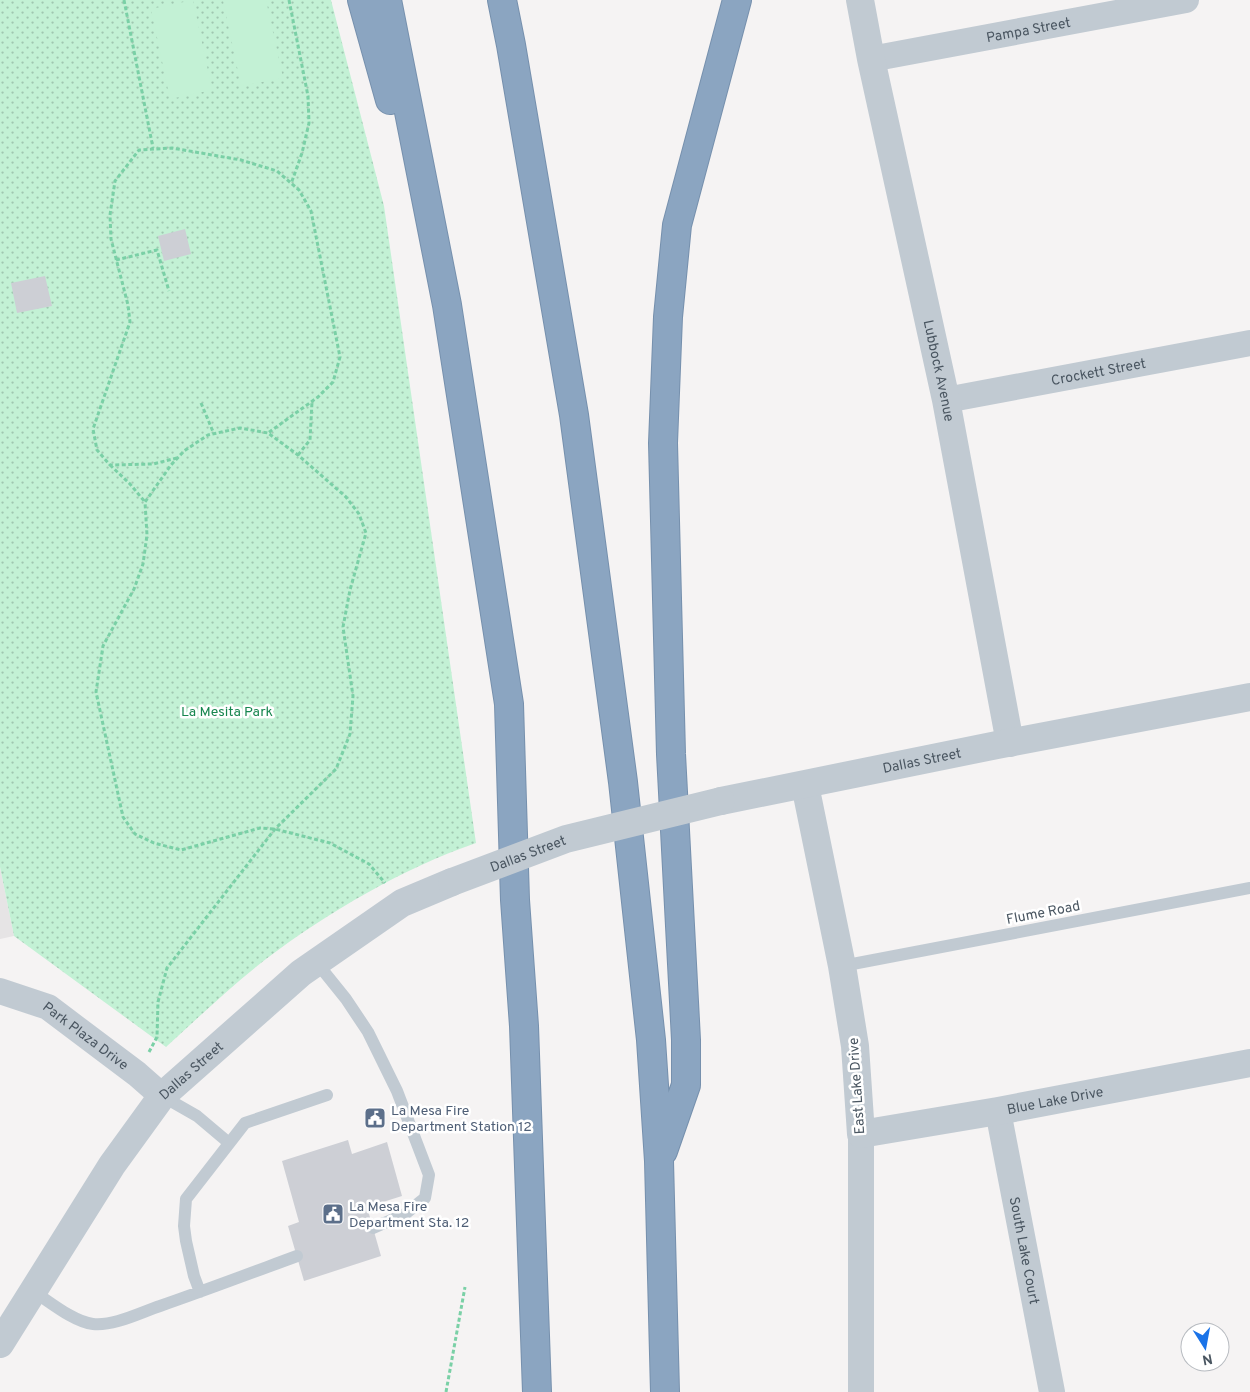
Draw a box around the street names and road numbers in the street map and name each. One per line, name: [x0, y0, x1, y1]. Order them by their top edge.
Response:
street label: Pampa Street: [985, 15, 1072, 47]
street label: Lubbock Avenue: [919, 318, 957, 423]
street label: Crockett Street: [1050, 356, 1147, 390]
street label: Dallas Street: [881, 745, 963, 778]
street label: Dallas Street: [488, 833, 569, 877]
street label: Flume Road: [1005, 898, 1082, 929]
street label: Park Plaza Drive: [39, 999, 131, 1074]
street label: East Lake Drive: [846, 1037, 869, 1135]
street label: Dallas Street: [156, 1039, 227, 1104]
street label: Blue Lake Drive: [1006, 1084, 1105, 1119]
street label: South Lake Court: [1005, 1196, 1042, 1306]

